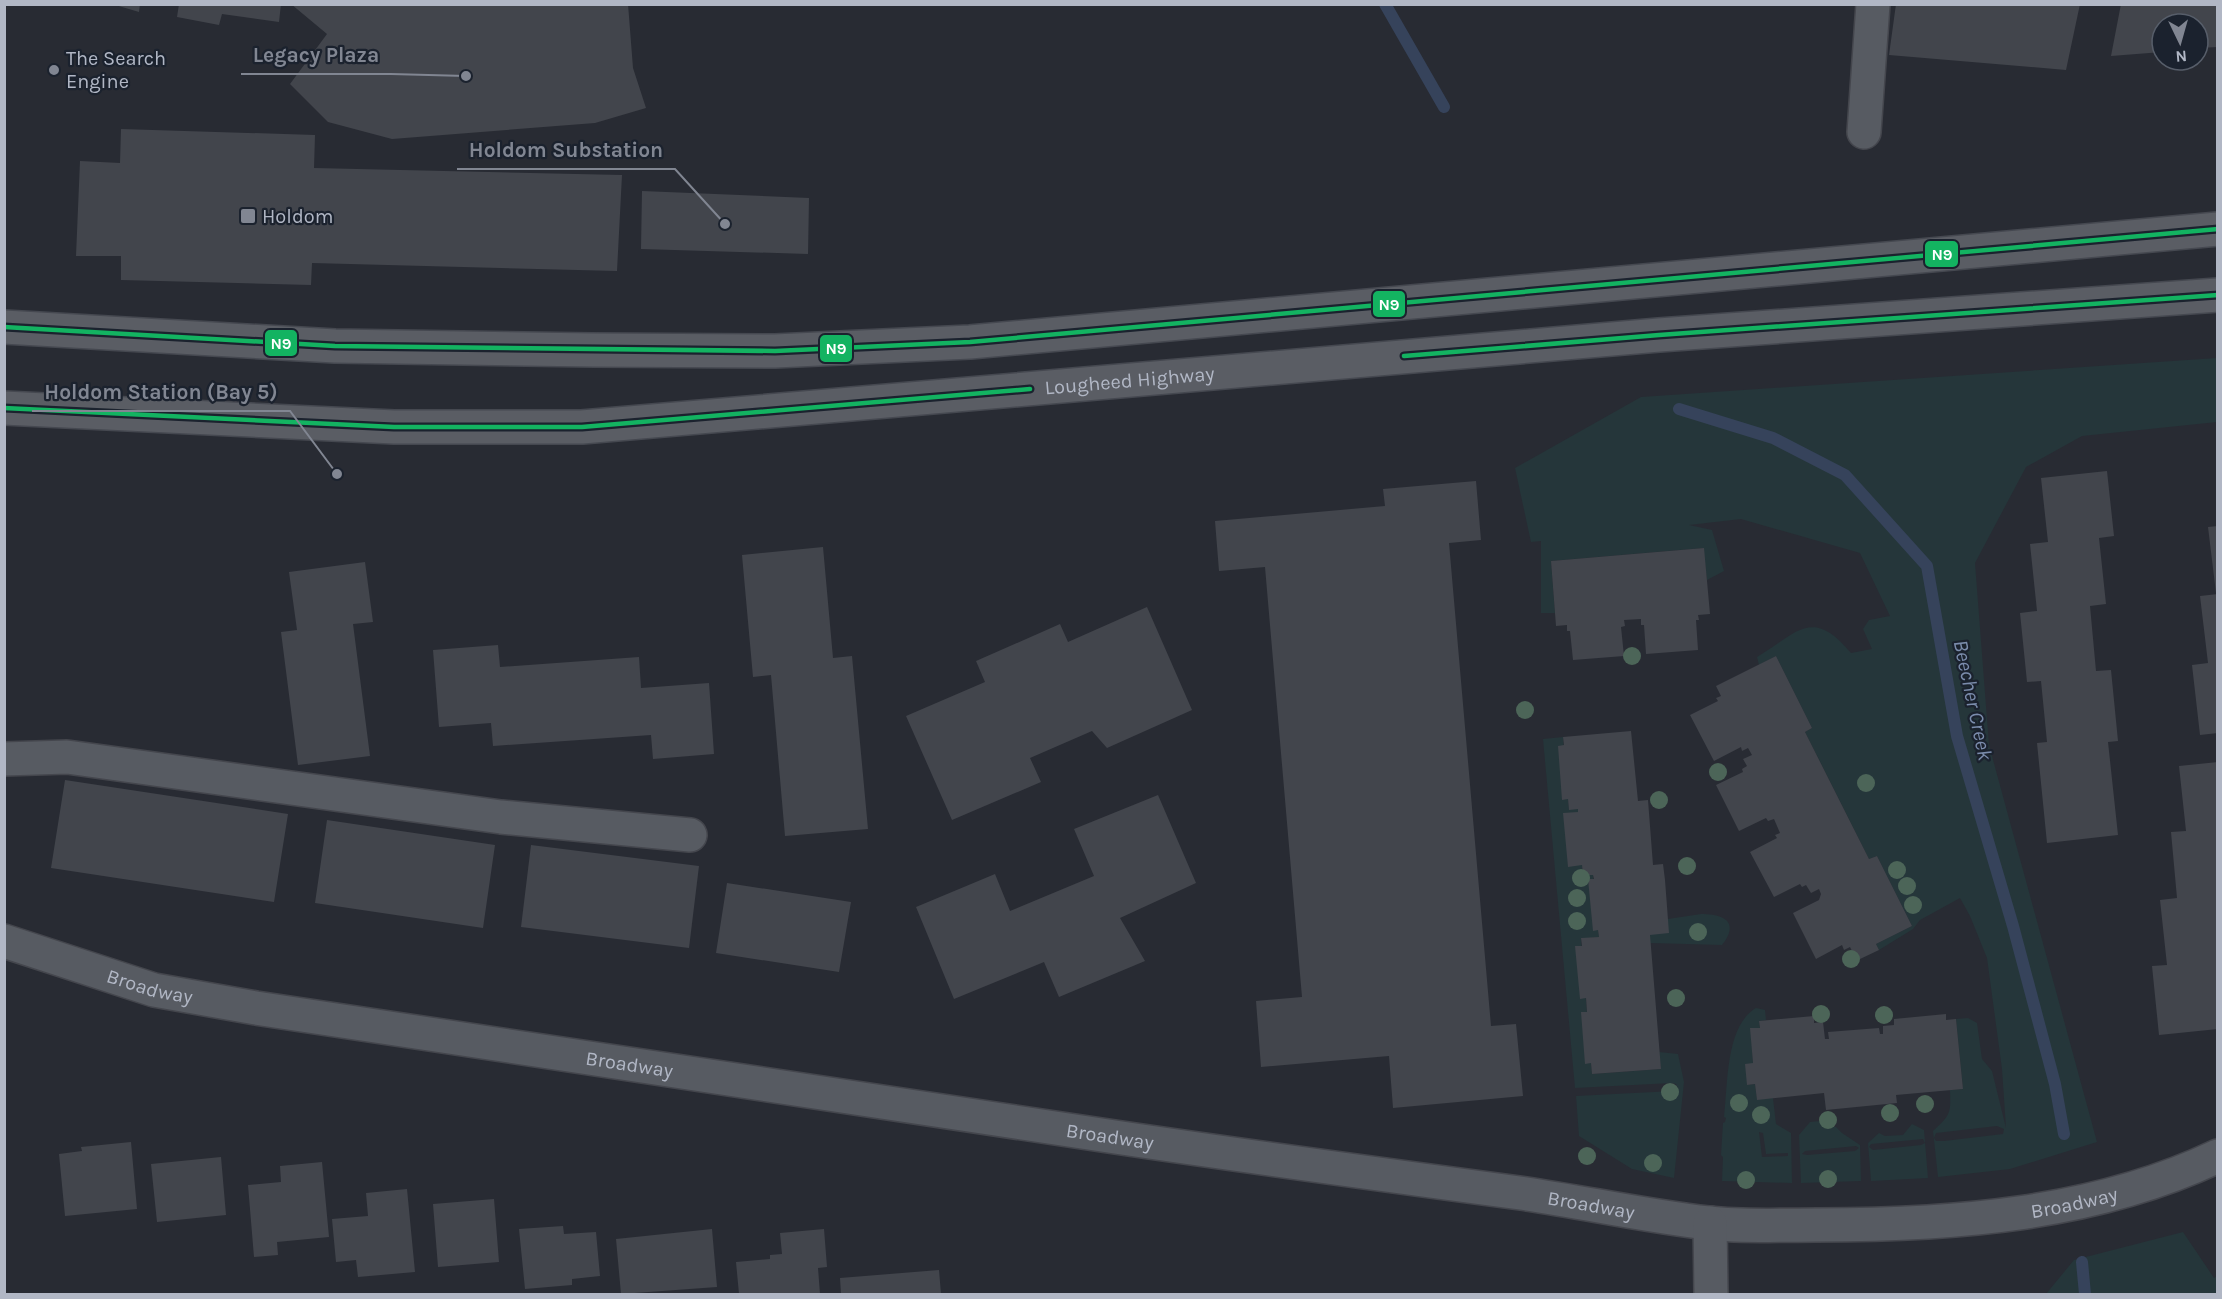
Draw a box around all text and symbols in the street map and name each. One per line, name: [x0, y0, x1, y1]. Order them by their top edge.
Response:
north arrow: [2150, 12, 2210, 72]
callout: Legacy Plaza: [241, 35, 391, 74]
text: Legacy Plaza: [253, 43, 379, 67]
text: N: [2175, 46, 2188, 66]
place label: The Search Engine: [66, 47, 166, 93]
marker: The Search Engine: [47, 63, 61, 77]
callout: Holdom Substation: [457, 130, 675, 169]
text: Holdom Substation: [469, 138, 663, 162]
place label: Holdom: [262, 205, 333, 228]
marker: Holdom: [239, 207, 257, 225]
line badge: N9: [1924, 240, 1959, 268]
text: N9: [1931, 245, 1953, 264]
line badge: N9: [1372, 290, 1406, 318]
text: N9: [1378, 295, 1400, 314]
line badge: N9: [264, 329, 298, 357]
text: N9: [270, 334, 292, 353]
line badge: N9: [819, 334, 853, 363]
text: N9: [825, 339, 847, 358]
street label: Lougheed Highway: [1044, 362, 1215, 399]
callout: Holdom Station (Bay 5): [32, 372, 290, 411]
text: Holdom Station (Bay 5): [44, 380, 278, 404]
water label: Beecher Creek: [1949, 638, 1998, 763]
street label: Broadway: [104, 964, 195, 1008]
street label: Broadway: [584, 1046, 675, 1082]
street label: Broadway: [1065, 1118, 1155, 1154]
street label: Broadway: [2029, 1182, 2120, 1223]
street label: Broadway: [1546, 1186, 1637, 1224]

